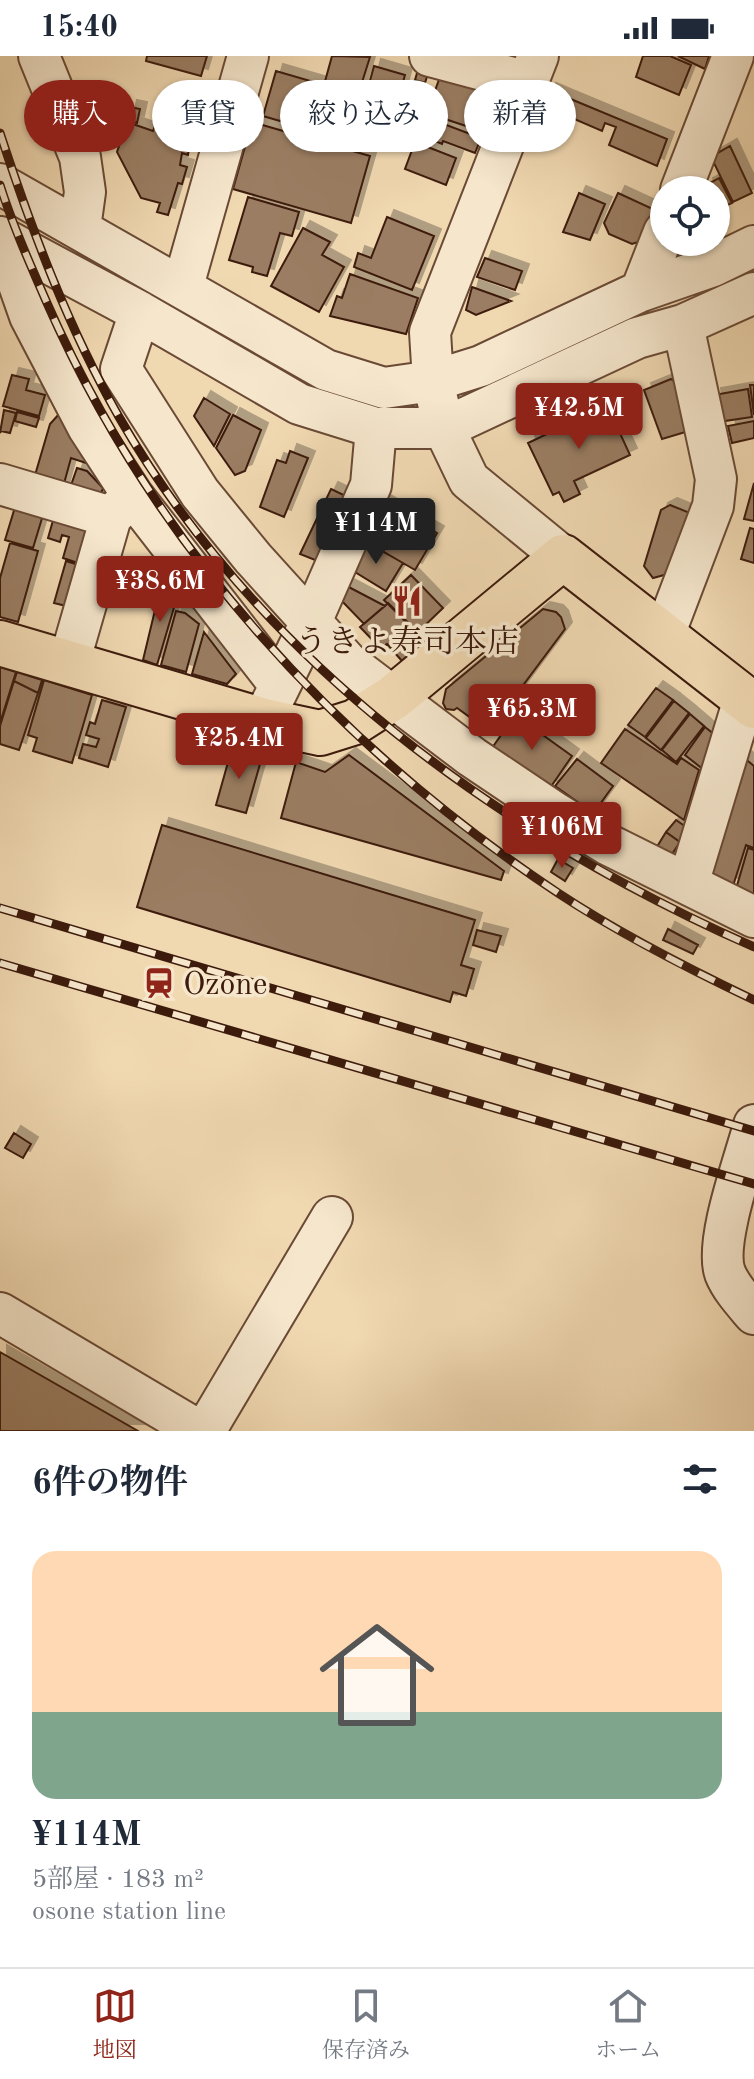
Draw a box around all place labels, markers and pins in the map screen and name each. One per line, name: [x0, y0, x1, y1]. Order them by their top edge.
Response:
pin: ¥42.5M: [514, 383, 644, 451]
pin: ¥114M: [320, 498, 432, 566]
pin: ¥38.6M: [95, 556, 225, 624]
restaurant icon: うきよ寿司本店: [390, 584, 424, 618]
place label: うきよ寿司本店: [295, 625, 519, 660]
pin: ¥65.3M: [467, 684, 597, 752]
pin: ¥25.4M: [174, 713, 304, 781]
pin: ¥106M: [506, 802, 618, 870]
station icon: Ozone: [142, 966, 176, 1000]
place label: Ozone: [183, 970, 267, 1002]

